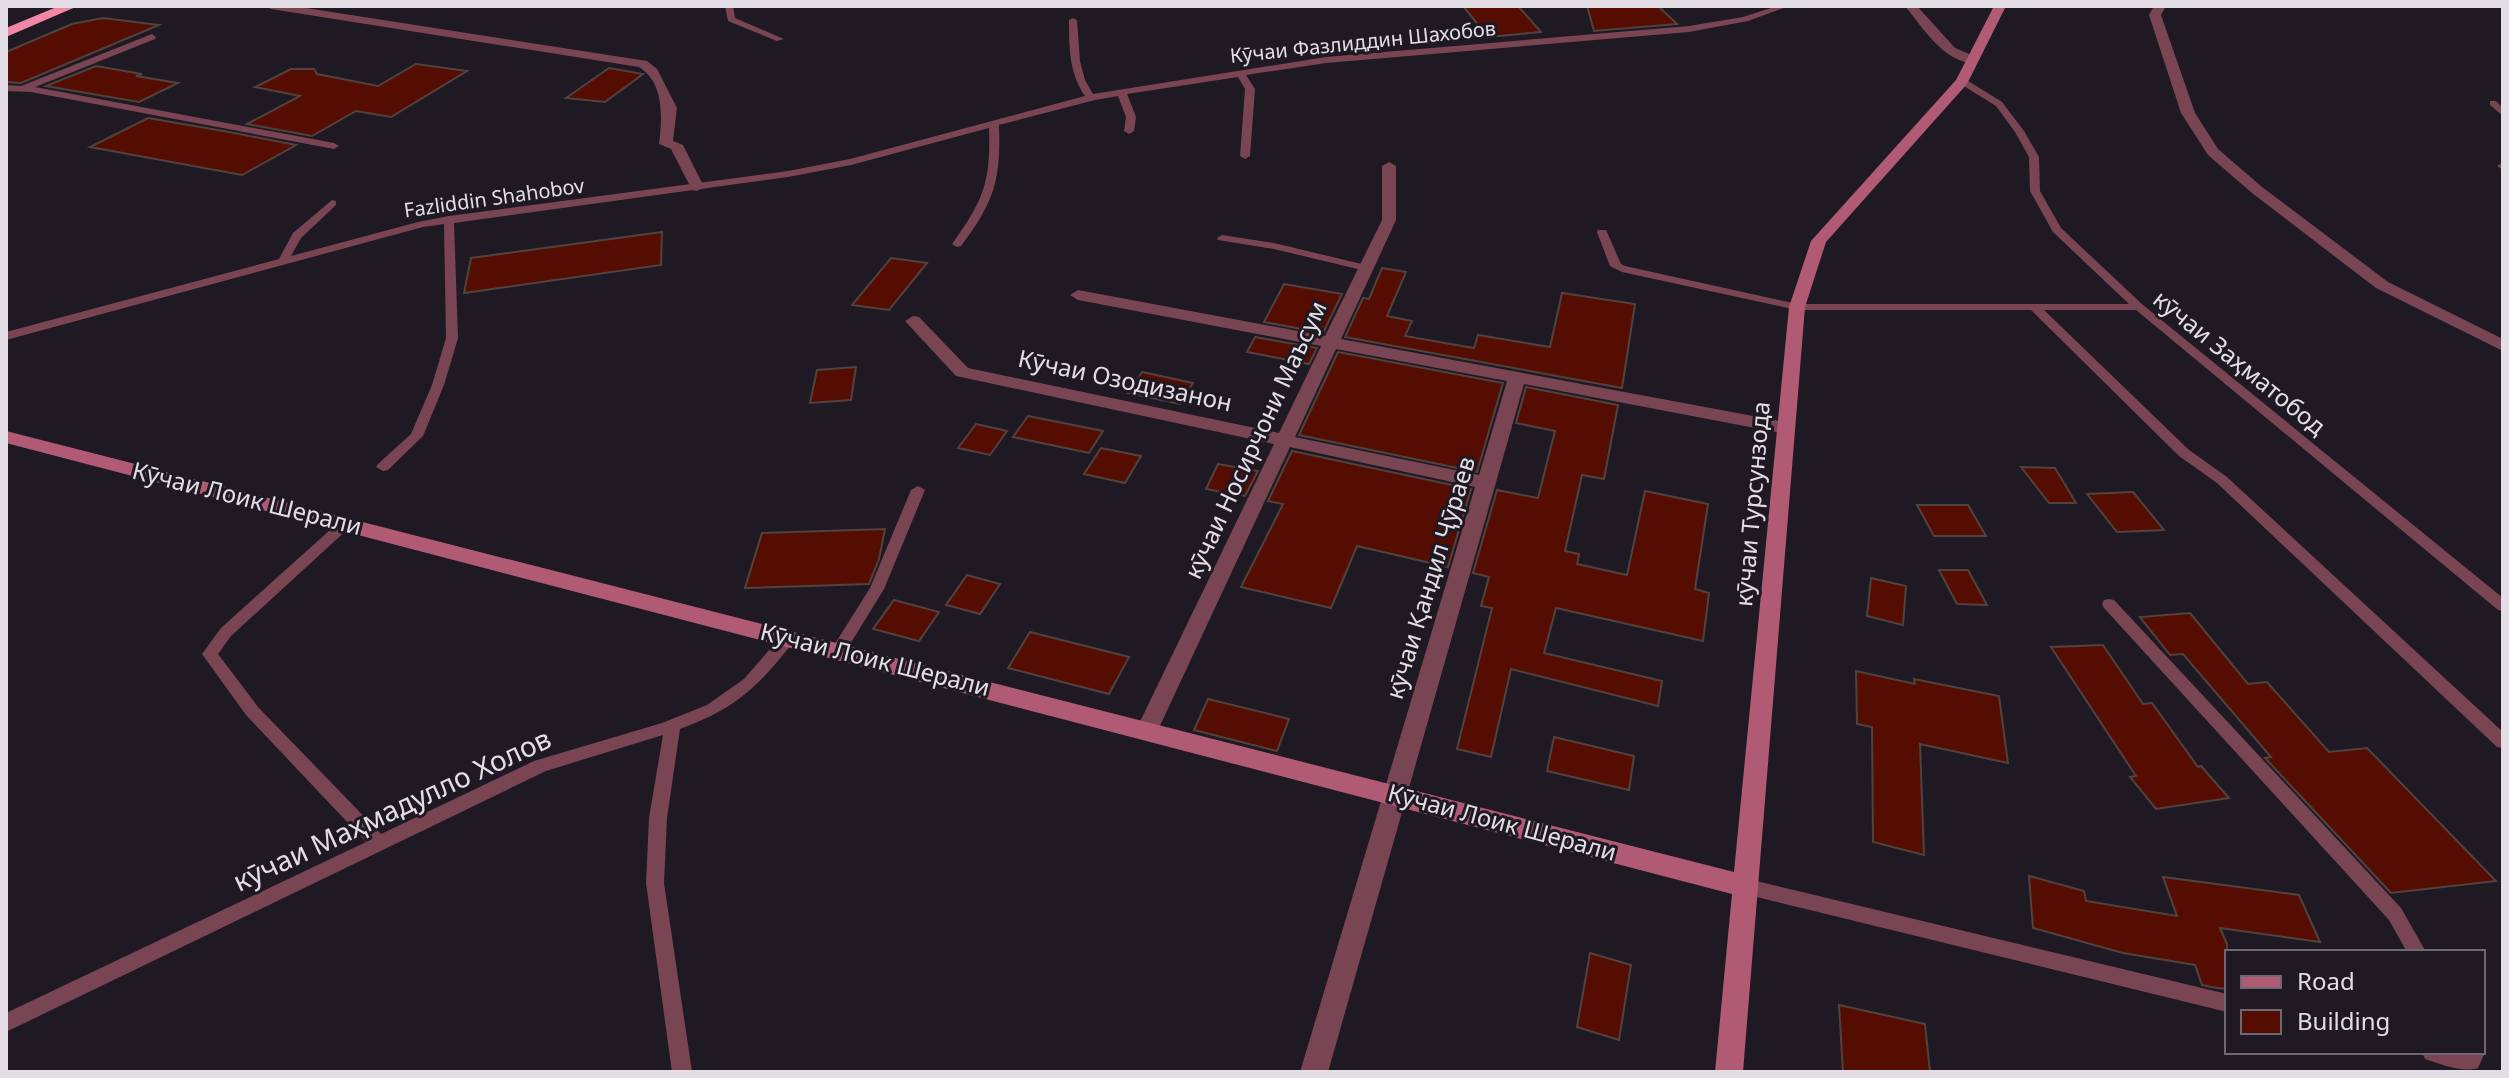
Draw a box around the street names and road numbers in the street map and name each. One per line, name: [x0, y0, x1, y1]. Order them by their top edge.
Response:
street label: Кӯчаи Фазлиддин Шахобов: [1229, 14, 1497, 69]
street label: Fazliddin Shahobov: [402, 171, 587, 224]
street label: кӯчаи Заҳматобод: [2147, 282, 2333, 442]
street label: кӯчаи Носирчони Маъсум: [1176, 295, 1334, 584]
street label: Кӯчаи Озодизанон: [1015, 341, 1235, 418]
street label: кӯчаи Турсунзода: [1726, 400, 1777, 608]
street label: кӯчаи Қандил Ҷӯраев: [1377, 452, 1482, 703]
street label: Кӯчаи Лоик Шерали: [129, 453, 366, 542]
street label: Кӯчаи Лоик Шерали: [757, 614, 994, 703]
street label: кӯчаи Маҳмадулло Холов: [226, 719, 557, 900]
street label: Кӯчаи Лоик Шерали: [1384, 775, 1620, 868]

